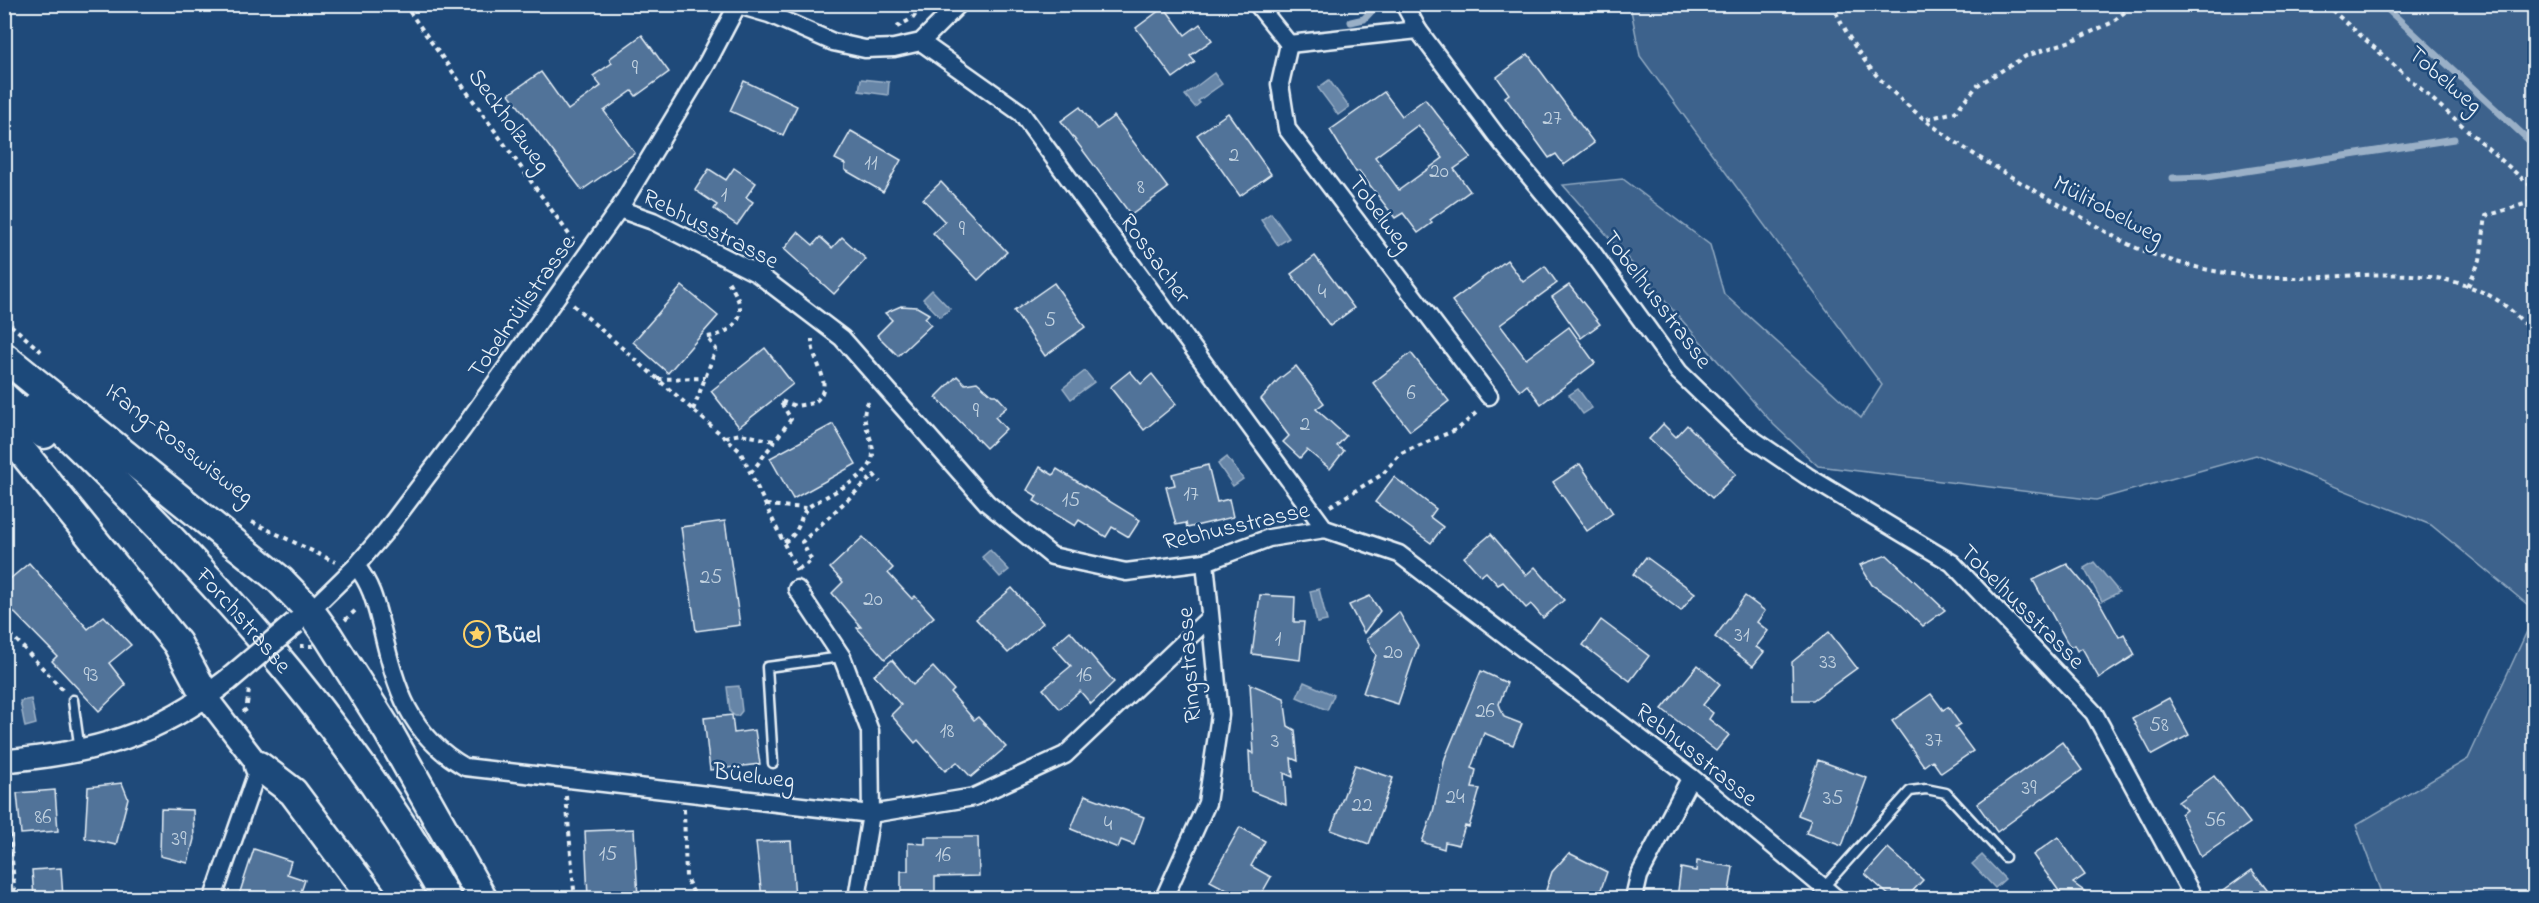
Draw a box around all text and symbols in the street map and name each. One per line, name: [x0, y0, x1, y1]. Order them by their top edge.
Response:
street label: Tobelweg: [2399, 38, 2490, 123]
house number: 9: [632, 54, 639, 84]
street label: Seckholzweg: [458, 62, 558, 181]
house number: 27: [1542, 104, 1562, 134]
house number: 2: [1229, 141, 1239, 171]
house number: 11: [864, 149, 878, 179]
house number: 20: [1429, 157, 1449, 187]
street label: Mülitobelweg: [2046, 167, 2170, 255]
street label: Tobelweg: [1338, 168, 1420, 261]
house number: 8: [1137, 173, 1145, 203]
street label: Rebhusstrasse: [635, 181, 784, 280]
house number: 1: [721, 181, 728, 211]
street label: Rossacher: [1109, 207, 1199, 312]
house number: 9: [959, 215, 966, 245]
street label: Tobelhusstrasse: [1592, 224, 1720, 377]
street label: Tobelmülistrasse: [460, 228, 586, 386]
house number: 4: [1318, 278, 1327, 308]
house number: 5: [1044, 306, 1056, 336]
street label: Ifang-Rosswisweg: [96, 375, 261, 515]
house number: 6: [1406, 379, 1416, 409]
house number: 9: [973, 397, 980, 427]
house number: 2: [1300, 410, 1310, 440]
house number: 17: [1183, 480, 1199, 510]
house number: 15: [1062, 486, 1080, 516]
street label: Rebhusstrasse: [1160, 494, 1313, 561]
street label: Tobelhusstrasse: [1950, 537, 2092, 679]
street label: Forchstrasse: [185, 560, 299, 683]
house number: 25: [700, 563, 722, 593]
house number: 20: [863, 585, 883, 615]
street label: Ringstrasse: [1169, 605, 1212, 724]
place icon: Büel: [462, 619, 492, 649]
place label: Büel: [495, 619, 541, 654]
house number: 31: [1734, 621, 1750, 651]
house number: 1: [1275, 625, 1282, 655]
house number: 20: [1383, 638, 1403, 668]
house number: 33: [1819, 648, 1837, 678]
house number: 93: [84, 661, 99, 691]
house number: 16: [1076, 661, 1092, 691]
street label: Rebhusstrasse: [1626, 695, 1765, 817]
house number: 26: [1475, 697, 1495, 727]
house number: 58: [2149, 711, 2169, 741]
house number: 18: [940, 717, 954, 747]
house number: 37: [1925, 726, 1943, 756]
house number: 3: [1271, 727, 1279, 757]
street label: Büelweg: [710, 755, 796, 800]
house number: 39: [2022, 774, 2037, 804]
house number: 24: [1445, 783, 1465, 813]
house number: 35: [1823, 784, 1843, 814]
house number: 22: [1352, 791, 1372, 821]
house number: 86: [34, 803, 52, 833]
house number: 56: [2204, 806, 2226, 836]
house number: 4: [1104, 810, 1113, 840]
house number: 39: [172, 825, 187, 855]
house number: 15: [599, 840, 617, 870]
house number: 16: [935, 841, 951, 871]

